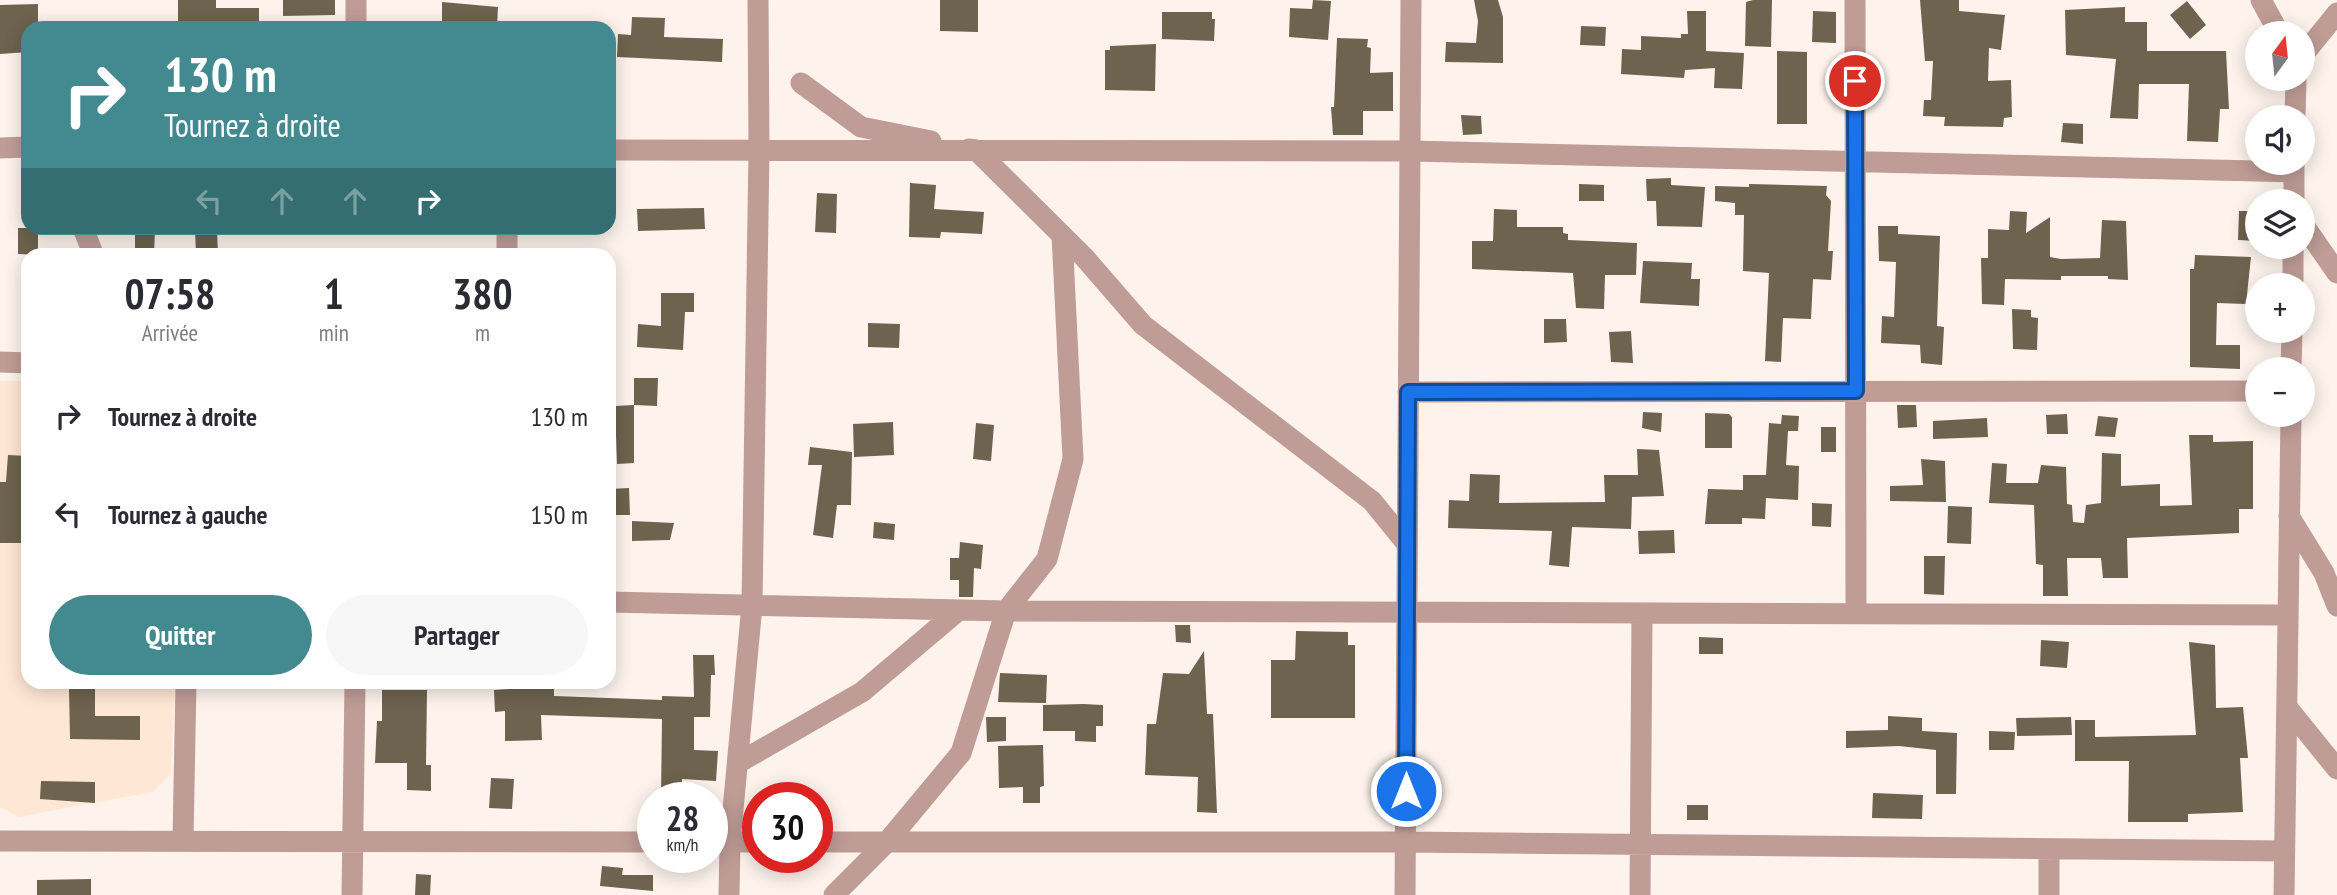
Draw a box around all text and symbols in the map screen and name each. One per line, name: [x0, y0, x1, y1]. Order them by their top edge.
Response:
north arrow: [2245, 21, 2315, 91]
map controls: [2245, 21, 2315, 427]
text: 130 m: [164, 42, 277, 106]
icon: right: [49, 49, 140, 140]
pin: [1825, 51, 1885, 111]
icon: arrive: [1836, 62, 1874, 100]
text: Tournez à droite: [164, 104, 341, 146]
button: sound: [2245, 105, 2315, 175]
icon: left: [190, 182, 228, 220]
icon: ahead: [263, 182, 301, 220]
icon: ahead: [336, 182, 374, 220]
icon: right: [409, 182, 447, 220]
button: layers: [2245, 189, 2315, 259]
text: 07:58: [124, 266, 215, 321]
text: 1: [324, 266, 344, 321]
text: 380: [452, 266, 513, 321]
button: +: [2245, 273, 2315, 343]
text: Arrivée: [142, 318, 198, 347]
text: min: [319, 318, 349, 347]
text: m: [475, 318, 490, 347]
button: −: [2245, 357, 2315, 427]
icon: right: [49, 397, 87, 435]
text: Tournez à droite: [108, 400, 257, 433]
text: 130 m: [530, 400, 588, 433]
icon: left: [49, 495, 87, 533]
text: Tournez à gauche: [108, 498, 268, 531]
text: 150 m: [530, 498, 588, 531]
button: Quitter: [49, 595, 312, 675]
button: Partager: [326, 595, 588, 675]
position arrow: [1369, 754, 1443, 828]
speed limit sign: 30: [742, 782, 833, 873]
text: 28: [666, 795, 699, 841]
text: km/h: [667, 833, 698, 856]

